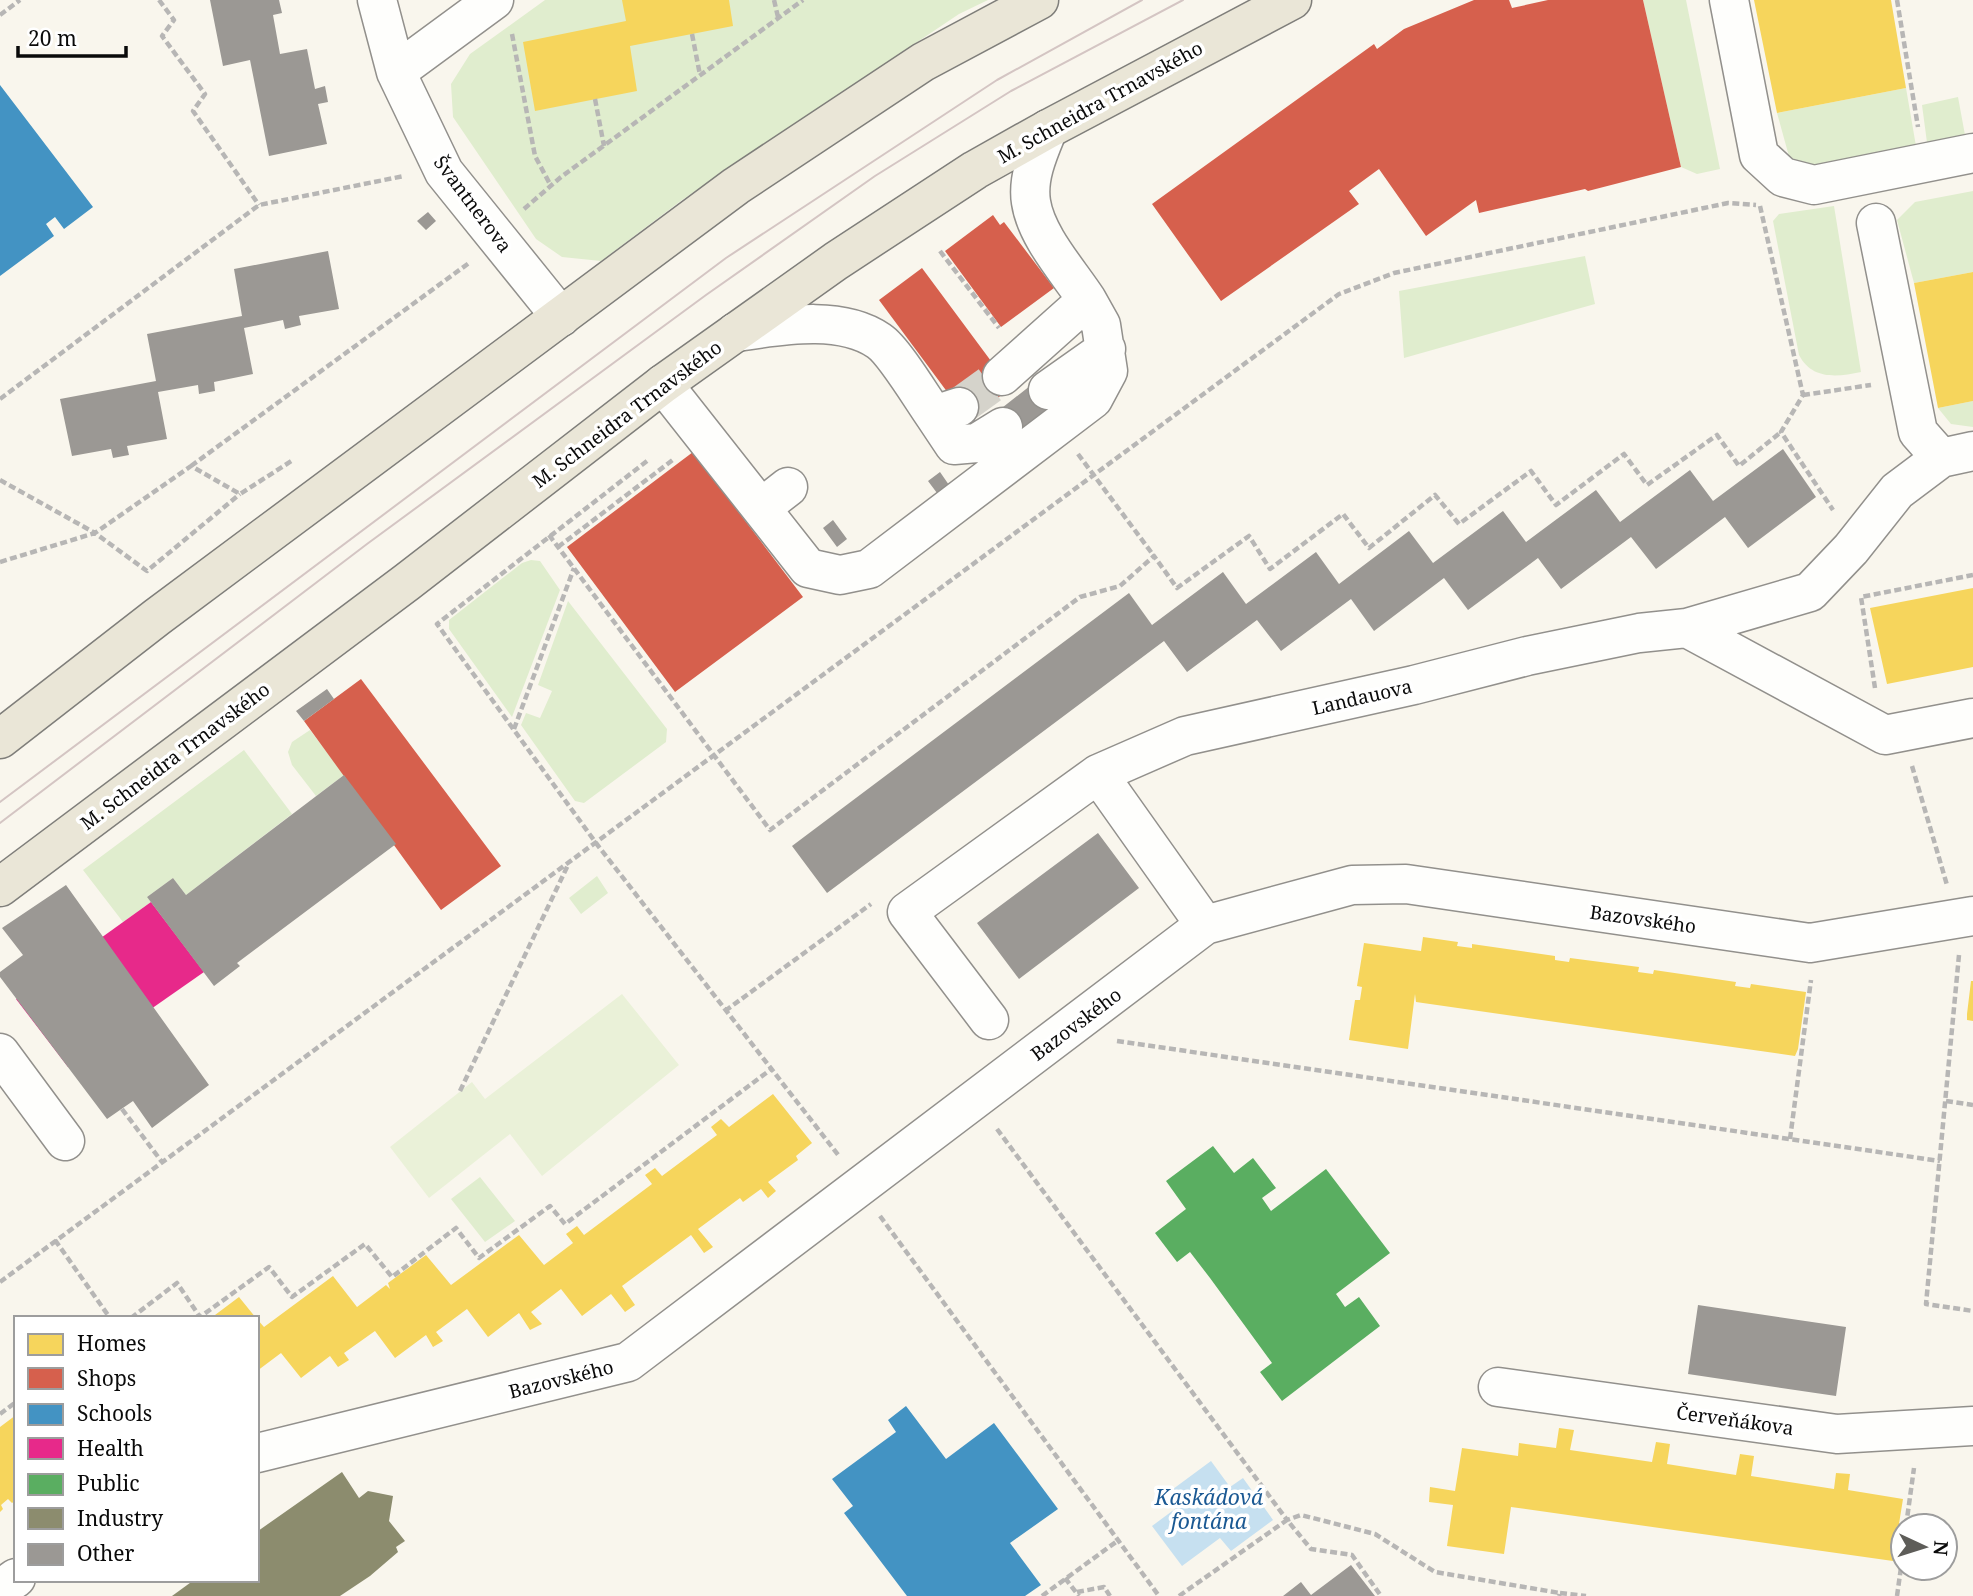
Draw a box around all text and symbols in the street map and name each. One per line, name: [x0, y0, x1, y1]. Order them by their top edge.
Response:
scale bar: [18, 14, 126, 58]
text: 20 m: [28, 24, 77, 52]
street label: M. Schneidra Trnavského: [993, 35, 1207, 169]
street label: Švantnerova: [428, 150, 518, 258]
street label: M. Schneidra Trnavského: [527, 334, 727, 494]
street label: Landauova: [1309, 673, 1415, 721]
street label: M. Schneidra Trnavského: [75, 676, 275, 836]
street label: Bazovského: [1588, 899, 1698, 939]
street label: Bazovského: [1025, 981, 1127, 1067]
legend: [14, 1316, 259, 1582]
text: Homes: [77, 1329, 146, 1357]
street label: Bazovského: [506, 1353, 616, 1405]
text: Shops: [77, 1364, 136, 1392]
text: Schools: [77, 1399, 152, 1427]
street label: Červeňákova: [1675, 1399, 1795, 1441]
text: Health: [77, 1434, 144, 1462]
text: Public: [77, 1469, 139, 1497]
water label: Kaskádová fontána: [1154, 1483, 1264, 1535]
text: Industry: [77, 1504, 163, 1532]
north arrow: [1889, 1512, 1959, 1582]
text: Other: [77, 1539, 135, 1567]
text: N: [1927, 1540, 1954, 1557]

